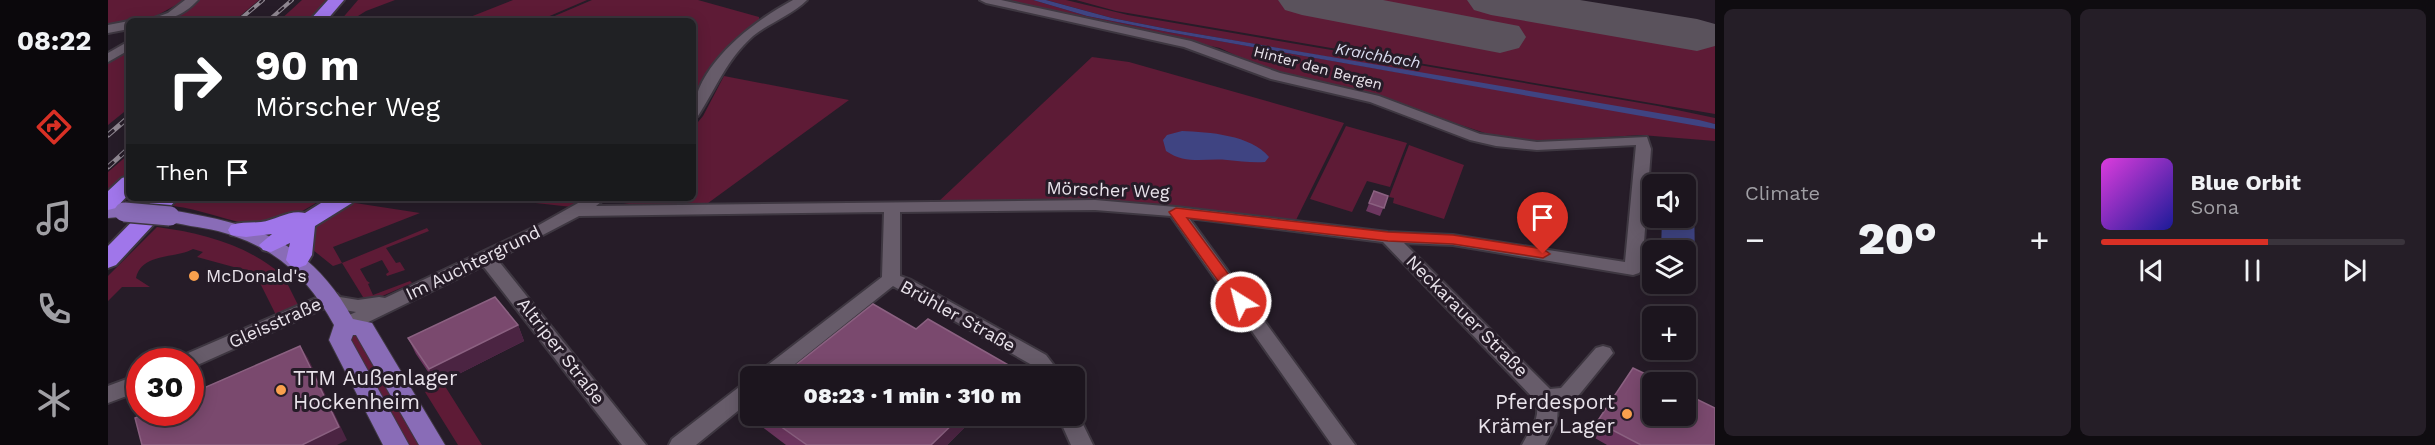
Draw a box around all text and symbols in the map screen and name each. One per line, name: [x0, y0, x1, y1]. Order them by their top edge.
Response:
text: 08:22: [17, 25, 91, 57]
water label: Kraichbach: [1334, 39, 1422, 72]
text: 90 m: [255, 41, 359, 90]
icon: right: [156, 42, 234, 120]
street label: Hinter den Bergen: [1252, 42, 1384, 94]
text: Mörscher Weg: [255, 91, 440, 123]
icon: directions: [33, 106, 75, 148]
icon: arrive: [221, 156, 254, 189]
text: Then: [156, 160, 209, 185]
text: Blue Orbit: [2191, 170, 2301, 195]
map controls: [1642, 174, 1696, 426]
button: sound: [1642, 174, 1696, 228]
street label: Mörscher Weg: [1046, 177, 1170, 202]
text: Climate: [1745, 181, 1820, 205]
pin: [1517, 192, 1568, 254]
text: Sona: [2191, 195, 2239, 219]
icon: music: [33, 197, 75, 239]
icon: arrive: [1526, 201, 1559, 234]
text: 20°: [1858, 212, 1937, 265]
text: −: [1745, 220, 1765, 259]
text: +: [2030, 220, 2049, 259]
street label: Im Auchtergrund: [402, 221, 543, 304]
button: layers: [1642, 240, 1696, 294]
street label: Neckarauer Straße: [1402, 250, 1533, 381]
icon: previous: [2135, 254, 2168, 287]
icon: pause: [2236, 254, 2269, 287]
icon: next: [2338, 254, 2371, 287]
place label: McDonald's: [206, 265, 307, 286]
marker: McDonald's: [187, 269, 201, 283]
position arrow: [1209, 270, 1273, 334]
street label: Brühler Straße: [897, 275, 1019, 356]
icon: phone: [33, 288, 75, 330]
street label: Gleisstraße: [225, 293, 324, 352]
street label: Altriper Straße: [513, 293, 609, 408]
button: +: [1642, 306, 1696, 360]
speed limit sign: 30: [126, 348, 204, 426]
place label: TTM Außenlager Hockenheim: [293, 365, 458, 414]
button: −: [1642, 372, 1696, 426]
icon: climate: [33, 379, 75, 421]
marker: TTM Außenlager Hockenheim: [274, 383, 288, 397]
text: 08:23 · 1 min · 310 m: [804, 383, 1021, 408]
place label: Pferdesport Krämer Lager: [1477, 389, 1615, 438]
marker: Pferdesport Krämer Lager: [1620, 407, 1634, 421]

